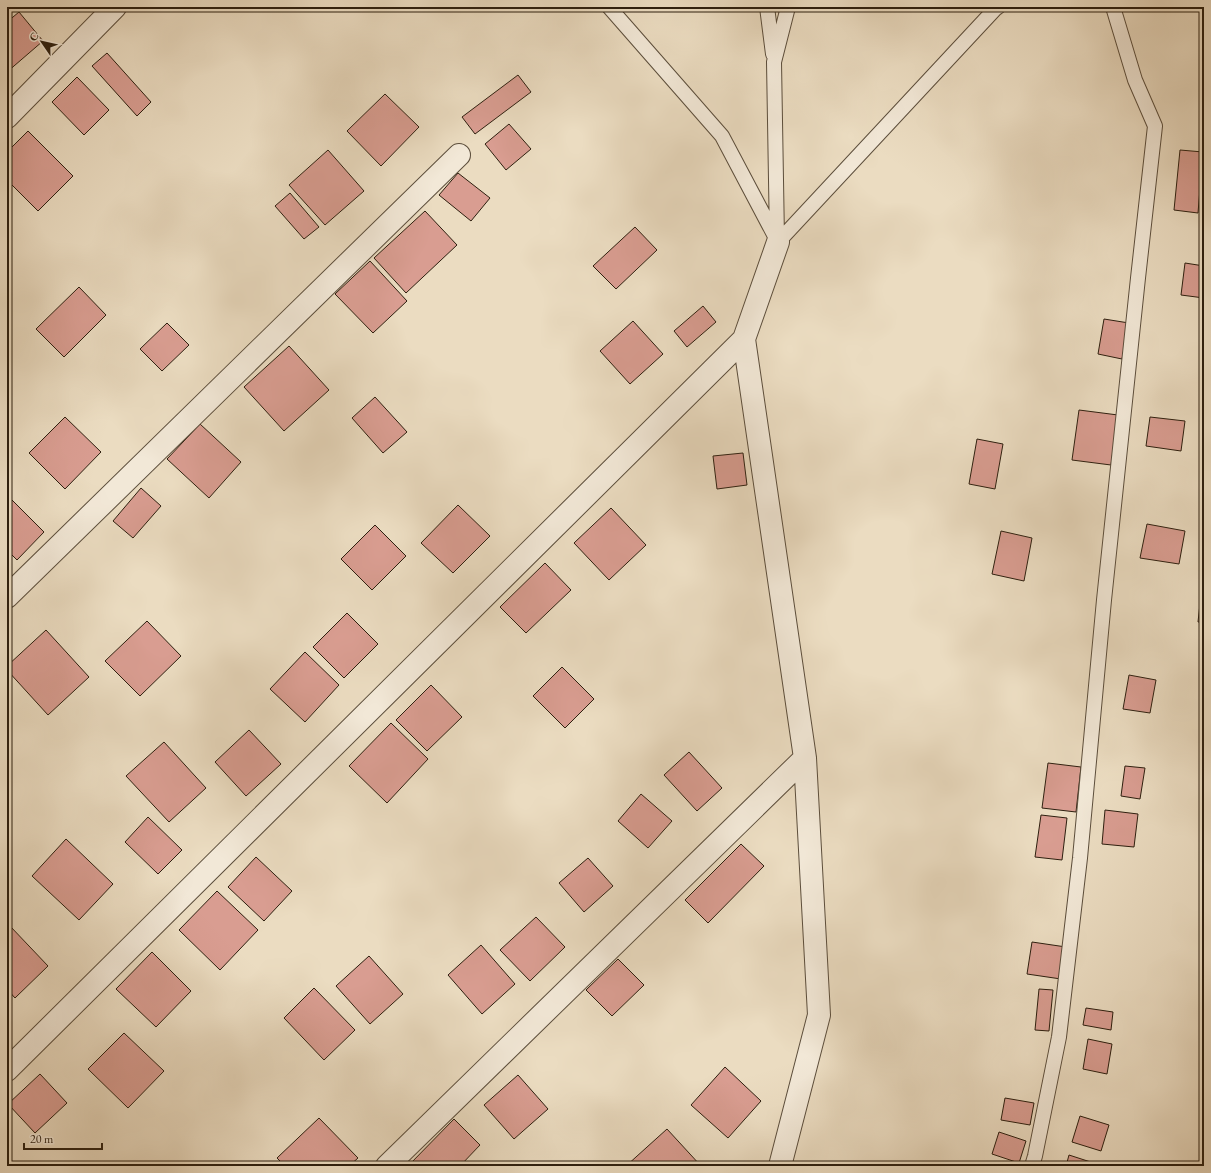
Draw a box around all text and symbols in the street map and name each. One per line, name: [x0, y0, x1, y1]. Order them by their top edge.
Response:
north arrow: [22, 22, 62, 62]
text: С: [26, 29, 42, 44]
scale bar: [24, 1125, 102, 1151]
text: 20 m: [30, 1131, 54, 1147]

